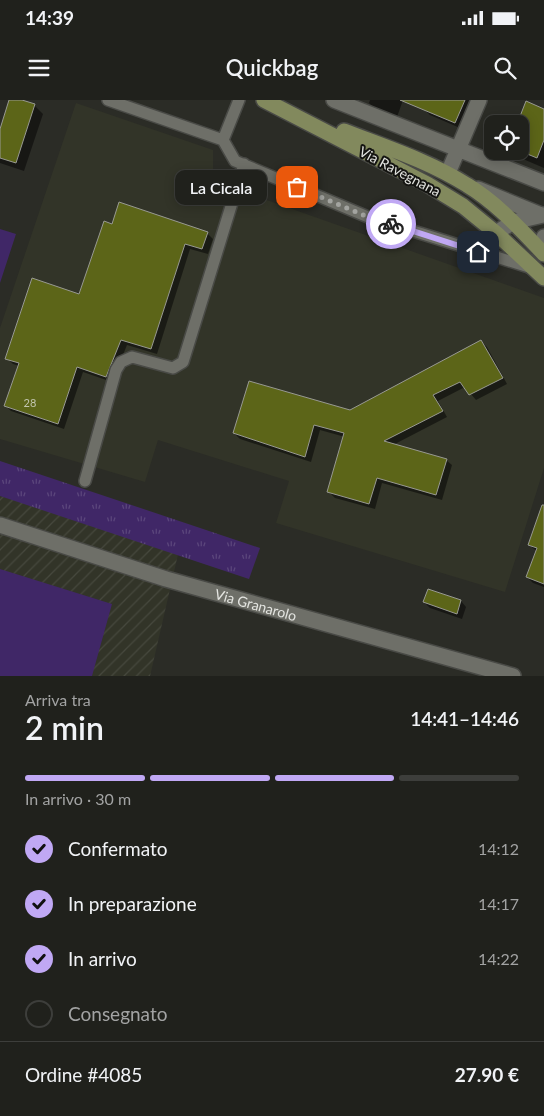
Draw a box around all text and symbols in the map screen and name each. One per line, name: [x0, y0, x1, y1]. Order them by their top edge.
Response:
text: 14:39: [25, 6, 74, 29]
icon: menu: [25, 54, 53, 82]
text: Quickbag: [226, 54, 318, 81]
icon: search: [491, 54, 519, 82]
map controls: [484, 115, 529, 160]
button: locate: [484, 115, 529, 160]
street label: Via Ravegnana: [356, 142, 444, 200]
pin: [276, 166, 318, 208]
callout: La Cicala: [174, 170, 267, 204]
icon: bag: [283, 173, 311, 201]
text: La Cicala: [190, 178, 252, 197]
courier: [366, 199, 416, 249]
icon: bike: [377, 210, 405, 238]
pin: [457, 231, 499, 273]
icon: home: [464, 238, 492, 266]
house number: 28: [24, 396, 36, 409]
street label: Via Granarolo: [213, 585, 299, 624]
text: Arriva tra: [25, 690, 91, 709]
text: 14:41–14:46: [410, 707, 519, 730]
text: 2 min: [25, 708, 104, 747]
text: In arrivo · 30 m: [25, 789, 131, 808]
icon: check: [25, 835, 53, 863]
text: Confermato: [68, 837, 168, 860]
text: 14:12: [478, 839, 519, 858]
icon: check: [25, 890, 53, 918]
text: In preparazione: [68, 892, 197, 915]
text: 14:17: [478, 894, 519, 913]
icon: check: [25, 945, 53, 973]
text: In arrivo: [68, 947, 137, 970]
text: 14:22: [478, 949, 519, 968]
text: Consegnato: [68, 1002, 167, 1025]
text: Ordine #4085: [25, 1063, 142, 1086]
text: 27.90 €: [455, 1063, 519, 1086]

